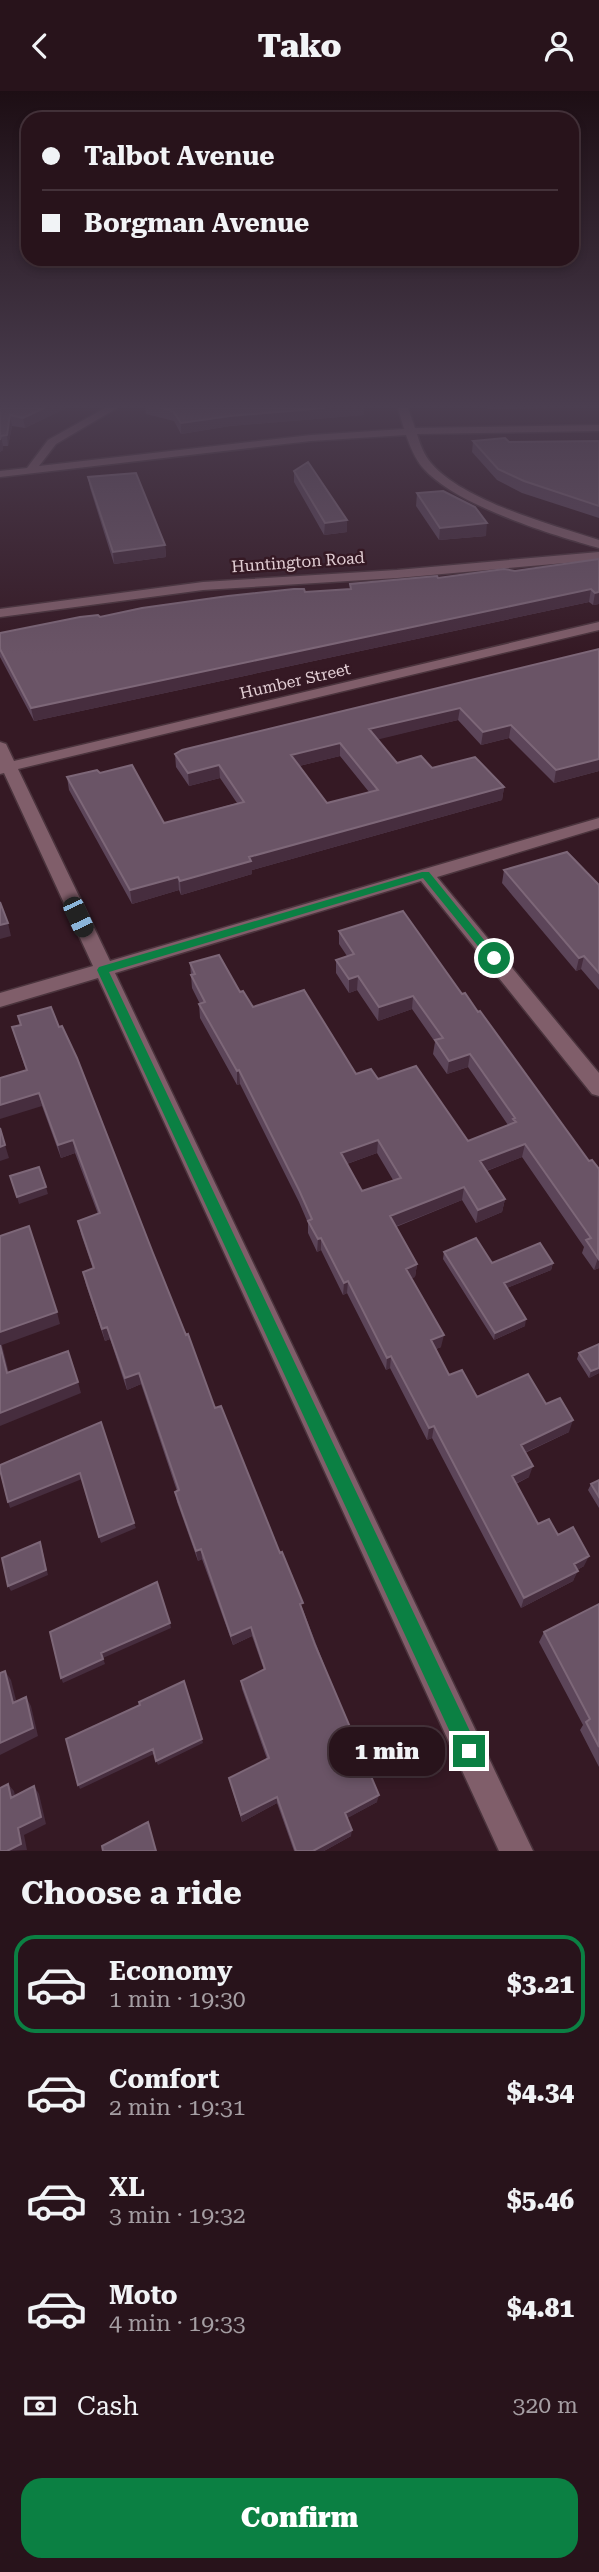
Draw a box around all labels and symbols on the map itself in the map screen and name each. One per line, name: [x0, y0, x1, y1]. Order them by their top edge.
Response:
street label: Huntington Road: [231, 548, 365, 576]
street label: Humber Street: [238, 659, 352, 703]
car: [60, 894, 97, 940]
route start: [478, 942, 510, 974]
callout: 1 min: [329, 1727, 444, 1775]
route end: [453, 1735, 485, 1767]

